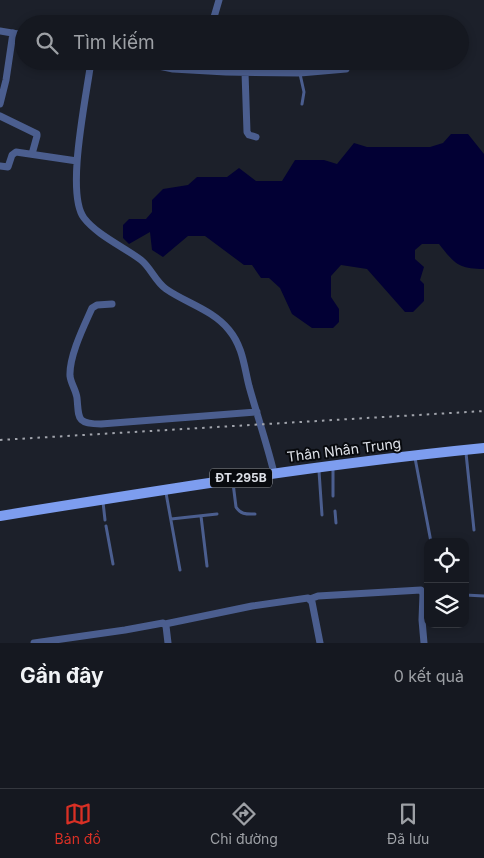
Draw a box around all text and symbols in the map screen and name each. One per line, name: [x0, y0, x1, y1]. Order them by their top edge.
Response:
search box: [15, 15, 469, 70]
icon: search: [33, 29, 61, 57]
text: Tìm kiếm: [73, 31, 155, 54]
street label: Thân Nhân Trung: [286, 434, 402, 465]
road number: ĐT.295B: [210, 468, 272, 488]
map controls: [424, 538, 469, 628]
button: locate: [424, 538, 469, 583]
button: layers: [424, 583, 469, 628]
text: Gần đây: [20, 663, 104, 688]
text: 0 kết quả: [394, 666, 464, 686]
tab: Bản đồ: [55, 800, 101, 847]
tab: Chỉ đường: [210, 800, 278, 847]
tab: Đã lưu: [387, 800, 429, 847]

